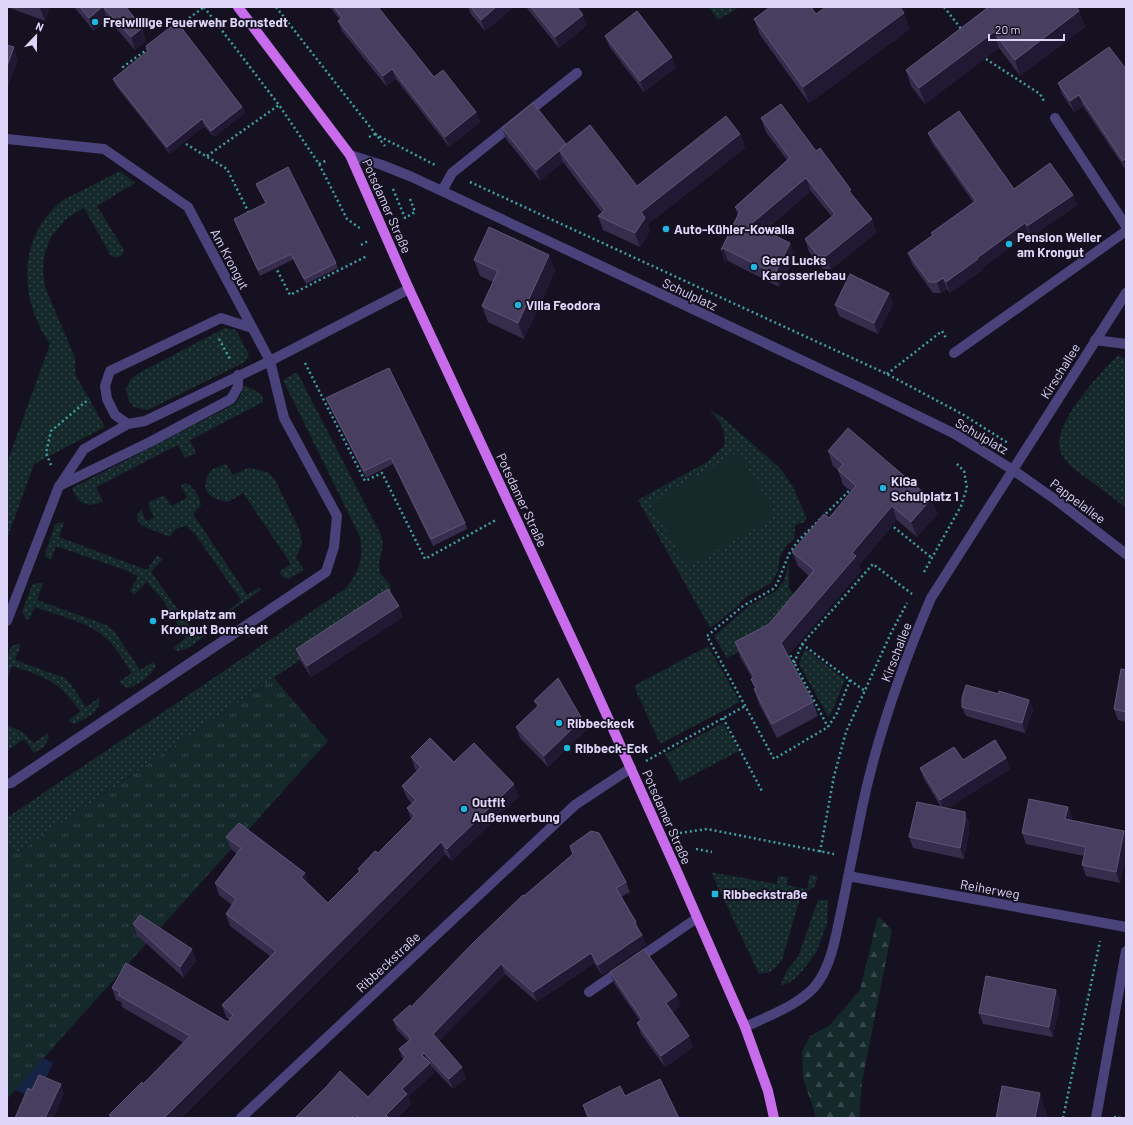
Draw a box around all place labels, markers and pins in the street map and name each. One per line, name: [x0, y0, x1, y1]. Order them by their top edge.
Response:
place label: Freiwillige Feuerwehr Bornstedt: [103, 14, 288, 30]
marker: Freiwillige Feuerwehr Bornstedt: [90, 17, 100, 27]
place label: Auto-Kühler-Kowalla: [674, 221, 795, 237]
marker: Auto-Kühler-Kowalla: [661, 224, 671, 234]
place label: Pension Weller am Krongut: [1017, 229, 1102, 260]
marker: Pension Weller am Krongut: [1004, 239, 1014, 249]
place label: Gerd Lucks Karosseriebau: [762, 252, 846, 283]
marker: Gerd Lucks Karosseriebau: [749, 262, 759, 272]
place label: Villa Feodora: [526, 297, 601, 313]
marker: Villa Feodora: [513, 300, 523, 310]
place label: KiGa Schulplatz 1: [891, 473, 958, 504]
marker: KiGa Schulplatz 1: [878, 483, 888, 493]
place label: Parkplatz am Krongut Bornstedt: [161, 606, 268, 637]
marker: Parkplatz am Krongut Bornstedt: [148, 616, 158, 626]
place label: Ribbeckeck: [567, 715, 634, 731]
marker: Ribbeckeck: [554, 718, 564, 728]
place label: Ribbeck-Eck: [575, 740, 648, 756]
marker: Ribbeck-Eck: [562, 743, 572, 753]
place label: Outfit Außenwerbung: [472, 794, 560, 825]
marker: Outfit Außenwerbung: [459, 804, 469, 814]
place label: Ribbeckstraße: [723, 886, 808, 902]
marker: Ribbeckstraße: [710, 889, 720, 899]

